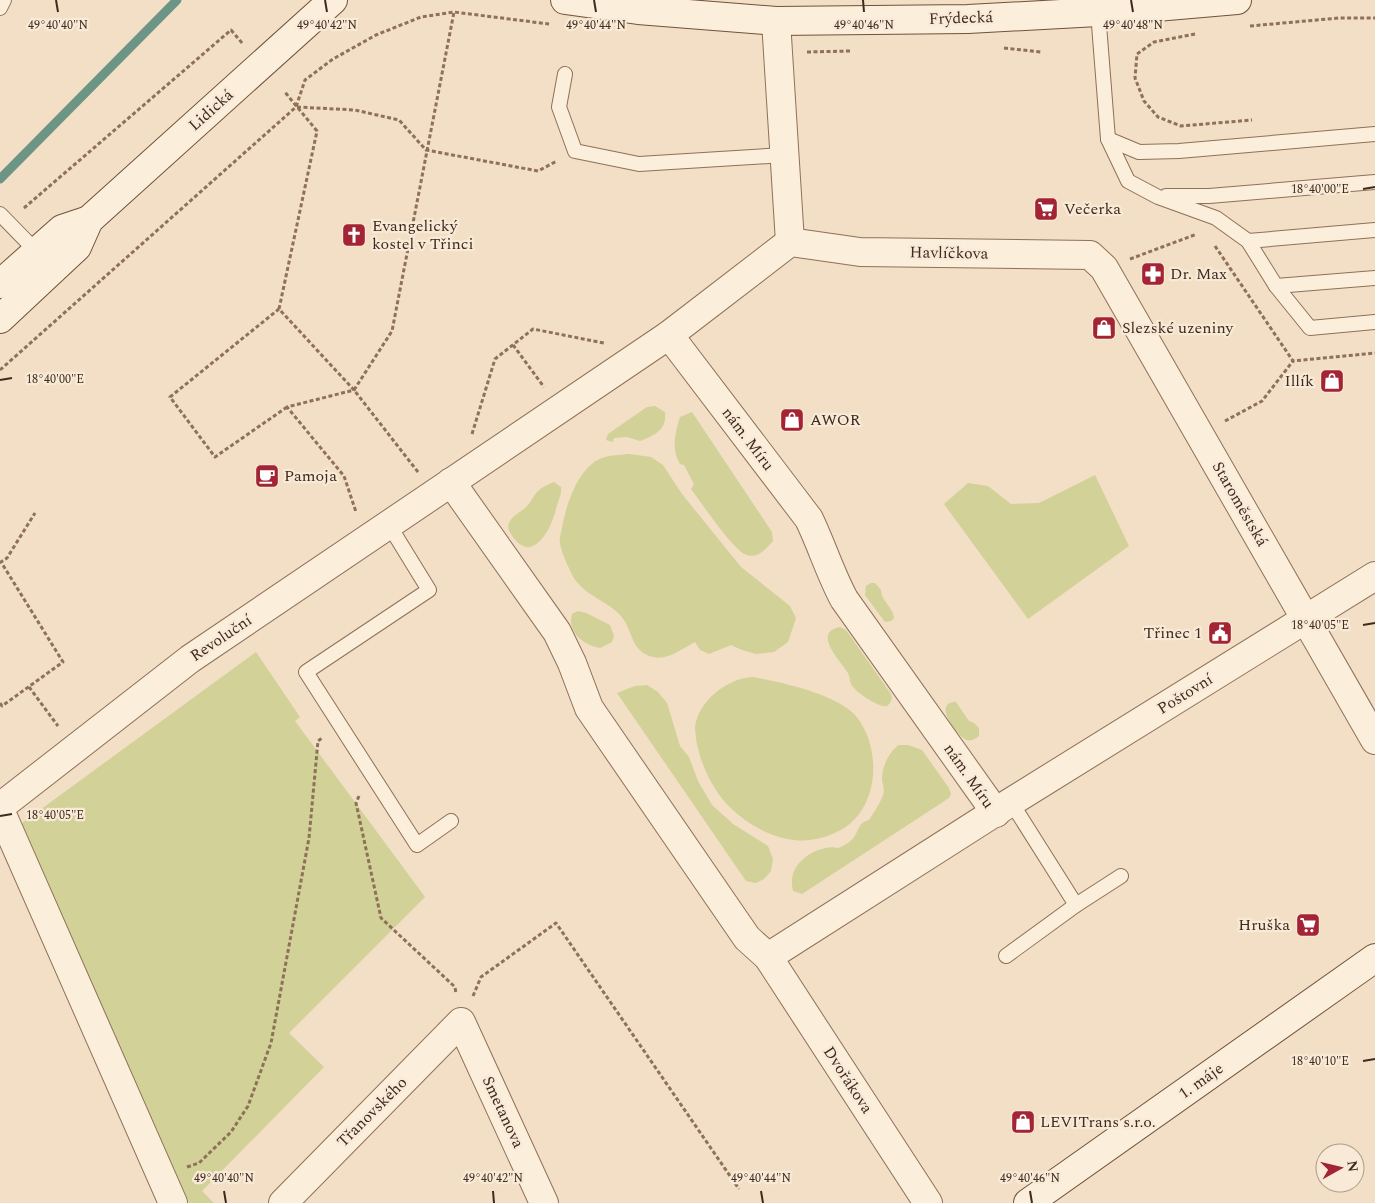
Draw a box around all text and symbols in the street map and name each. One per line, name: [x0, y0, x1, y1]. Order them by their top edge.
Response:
street label: Frýdecká: [928, 5, 994, 31]
text: 49°40'40"N: [28, 16, 88, 35]
text: 49°40'42"N: [297, 16, 357, 35]
text: 49°40'44"N: [566, 16, 626, 35]
text: 49°40'46"N: [834, 16, 894, 35]
text: 49°40'48"N: [1103, 16, 1163, 35]
street label: Lidická: [183, 83, 239, 137]
text: 18°40'00"E: [1291, 180, 1349, 199]
supermarket icon: Večerka: [1033, 196, 1059, 222]
place label: Večerka: [1064, 197, 1121, 221]
place label: Evangelický kostel v Třinci: [372, 214, 473, 256]
church icon: Evangelický kostel v Třinci: [341, 222, 367, 248]
street label: Havlíčkova: [909, 240, 989, 266]
pharmacy icon: Dr. Max: [1140, 261, 1166, 287]
place label: Dr. Max: [1170, 262, 1227, 286]
shop icon: Slezské uzeniny: [1091, 315, 1117, 341]
place label: Slezské uzeniny: [1122, 316, 1235, 340]
shop icon: Illík: [1319, 368, 1345, 394]
place label: Illík: [1284, 369, 1314, 393]
text: 18°40'00"E: [26, 370, 84, 389]
street label: nám. Míru: [716, 402, 780, 476]
shop icon: AWOR: [779, 407, 805, 433]
place label: AWOR: [810, 408, 861, 432]
street label: Staroměstská: [1206, 457, 1274, 551]
cafe icon: Pamoja: [254, 463, 280, 489]
place label: Pamoja: [284, 464, 337, 488]
street label: Revoluční: [185, 608, 258, 668]
text: 18°40'05"E: [1291, 616, 1349, 635]
public building icon: Třinec 1: [1207, 620, 1233, 646]
place label: Třinec 1: [1144, 621, 1202, 645]
street label: Poštovní: [1153, 667, 1218, 720]
street label: nám. Míru: [938, 739, 1000, 813]
text: 18°40'05"E: [26, 806, 84, 825]
supermarket icon: Hruška: [1295, 912, 1321, 938]
place label: Hruška: [1238, 913, 1290, 937]
street label: Dvořákova: [817, 1042, 879, 1119]
text: 18°40'10"E: [1291, 1052, 1349, 1071]
street label: 1. máje: [1174, 1057, 1228, 1105]
street label: Třanovského: [331, 1071, 413, 1153]
street label: Smetanova: [476, 1072, 530, 1152]
shop icon: LEVITrans s.r.o.: [1010, 1109, 1036, 1135]
place label: LEVITrans s.r.o.: [1040, 1110, 1156, 1134]
north arrow: [1315, 1143, 1365, 1193]
text: N: [1341, 1159, 1364, 1173]
text: 49°40'40"N: [194, 1169, 254, 1188]
text: 49°40'42"N: [463, 1169, 523, 1188]
text: 49°40'44"N: [731, 1169, 791, 1188]
text: 49°40'46"N: [1000, 1169, 1060, 1188]

